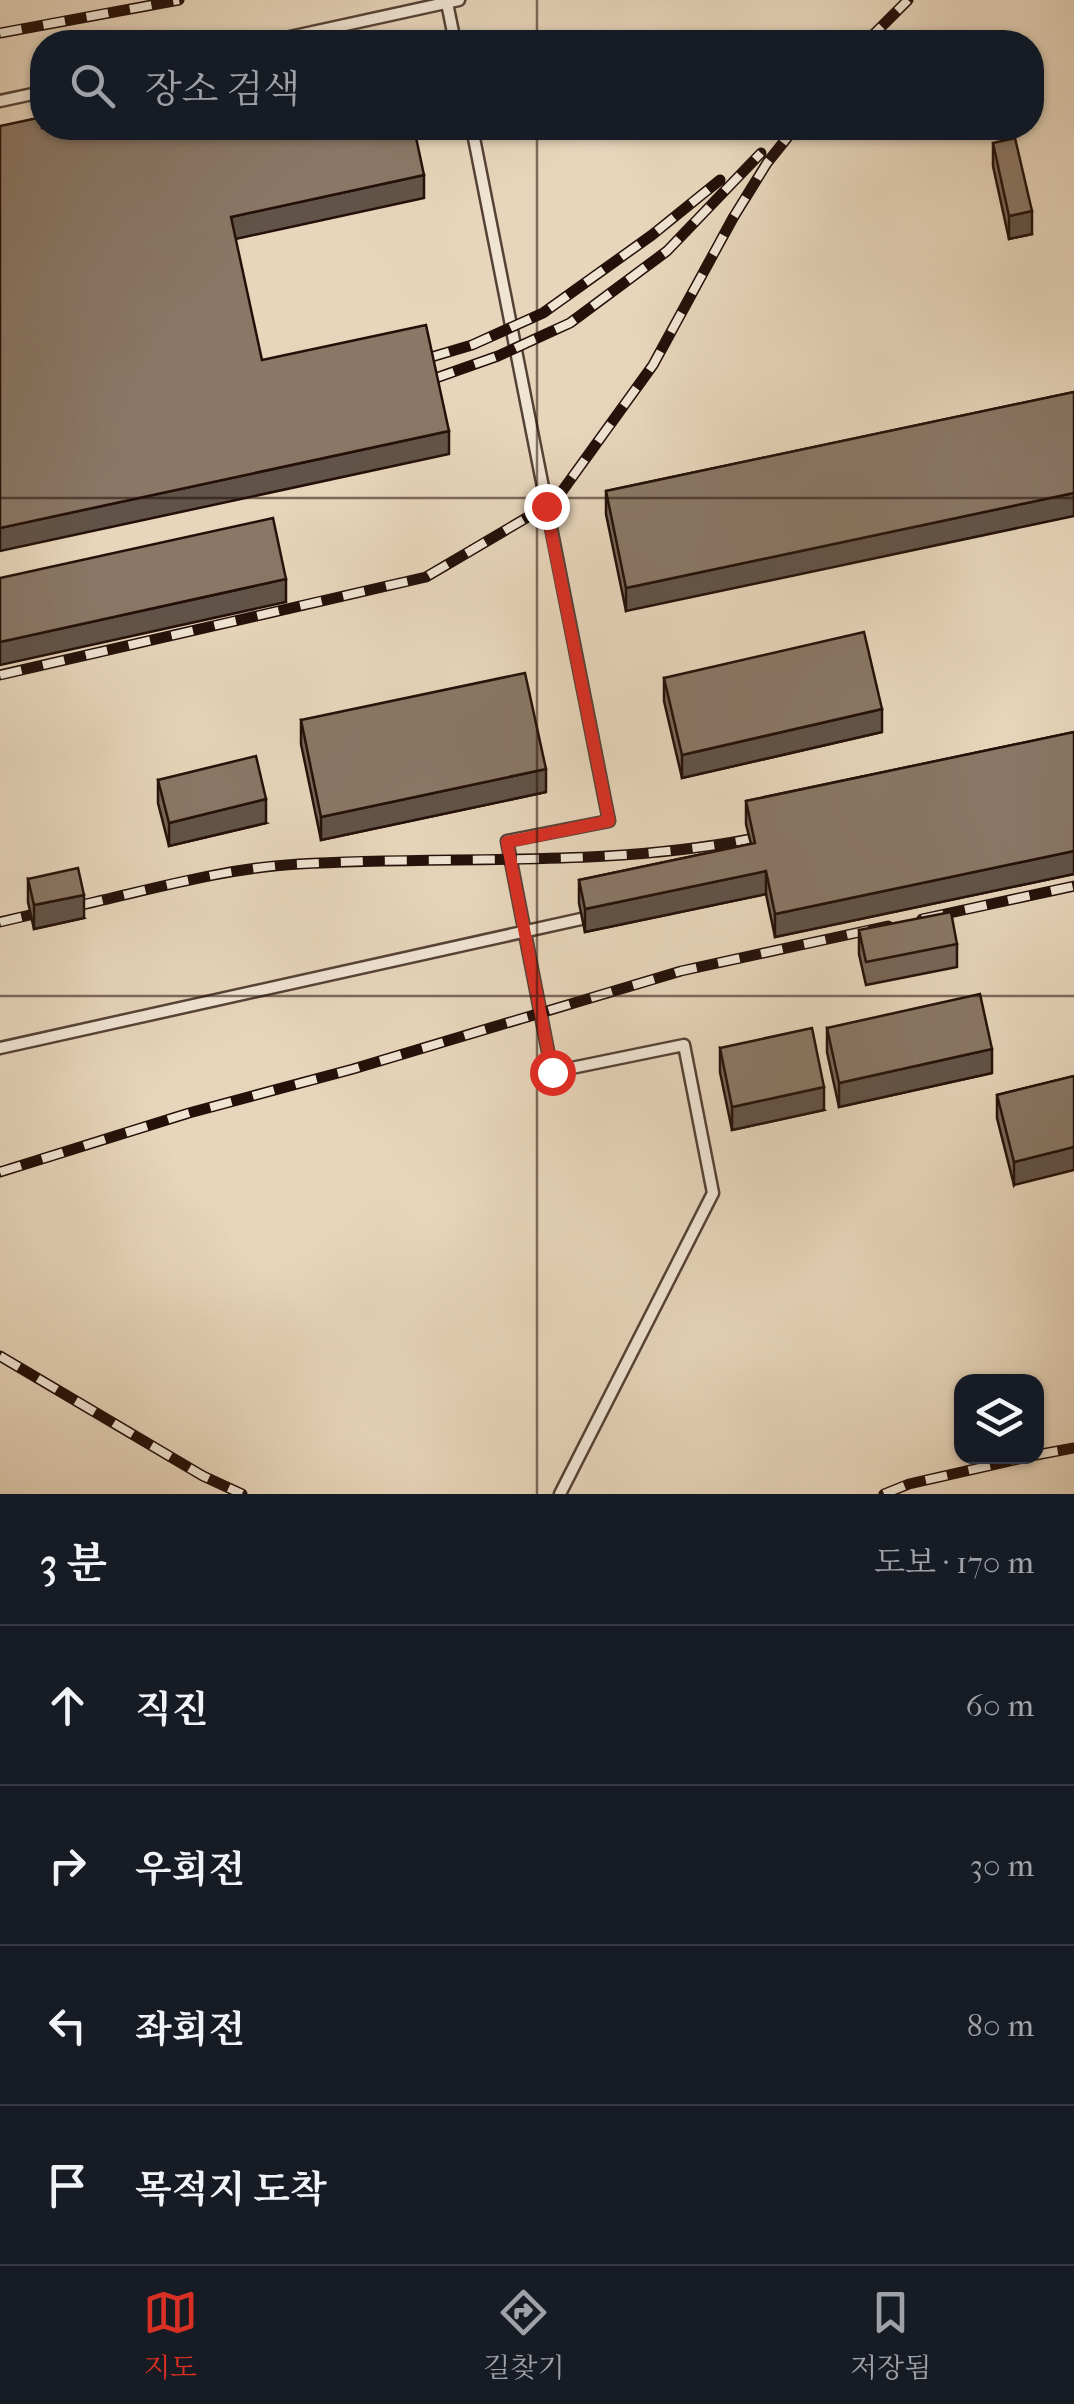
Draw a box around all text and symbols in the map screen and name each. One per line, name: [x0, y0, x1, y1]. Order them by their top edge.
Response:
search box: [30, 30, 1044, 140]
icon: search: [65, 58, 120, 113]
text: 장소 검색: [145, 67, 300, 112]
route end: [524, 484, 570, 530]
route start: [530, 1050, 576, 1096]
map controls: [954, 1374, 1044, 1464]
button: layers: [954, 1374, 1044, 1464]
text: 3 분: [40, 1539, 107, 1588]
text: 도보 · 170 m: [874, 1544, 1034, 1581]
icon: ahead: [40, 1678, 95, 1733]
text: 직진: [135, 1687, 208, 1732]
text: 60 m: [966, 1687, 1034, 1724]
icon: right: [40, 1838, 95, 1893]
text: 우회전: [135, 1847, 245, 1892]
text: 30 m: [970, 1847, 1034, 1884]
icon: left: [40, 1998, 95, 2053]
text: 좌회전: [135, 2007, 245, 2052]
text: 80 m: [967, 2007, 1034, 2044]
icon: arrive: [40, 2158, 95, 2213]
text: 목적지 도착: [135, 2167, 327, 2212]
tab: 지도: [143, 2285, 198, 2385]
tab: 길찾기: [483, 2285, 565, 2385]
tab: 저장됨: [850, 2285, 931, 2385]

